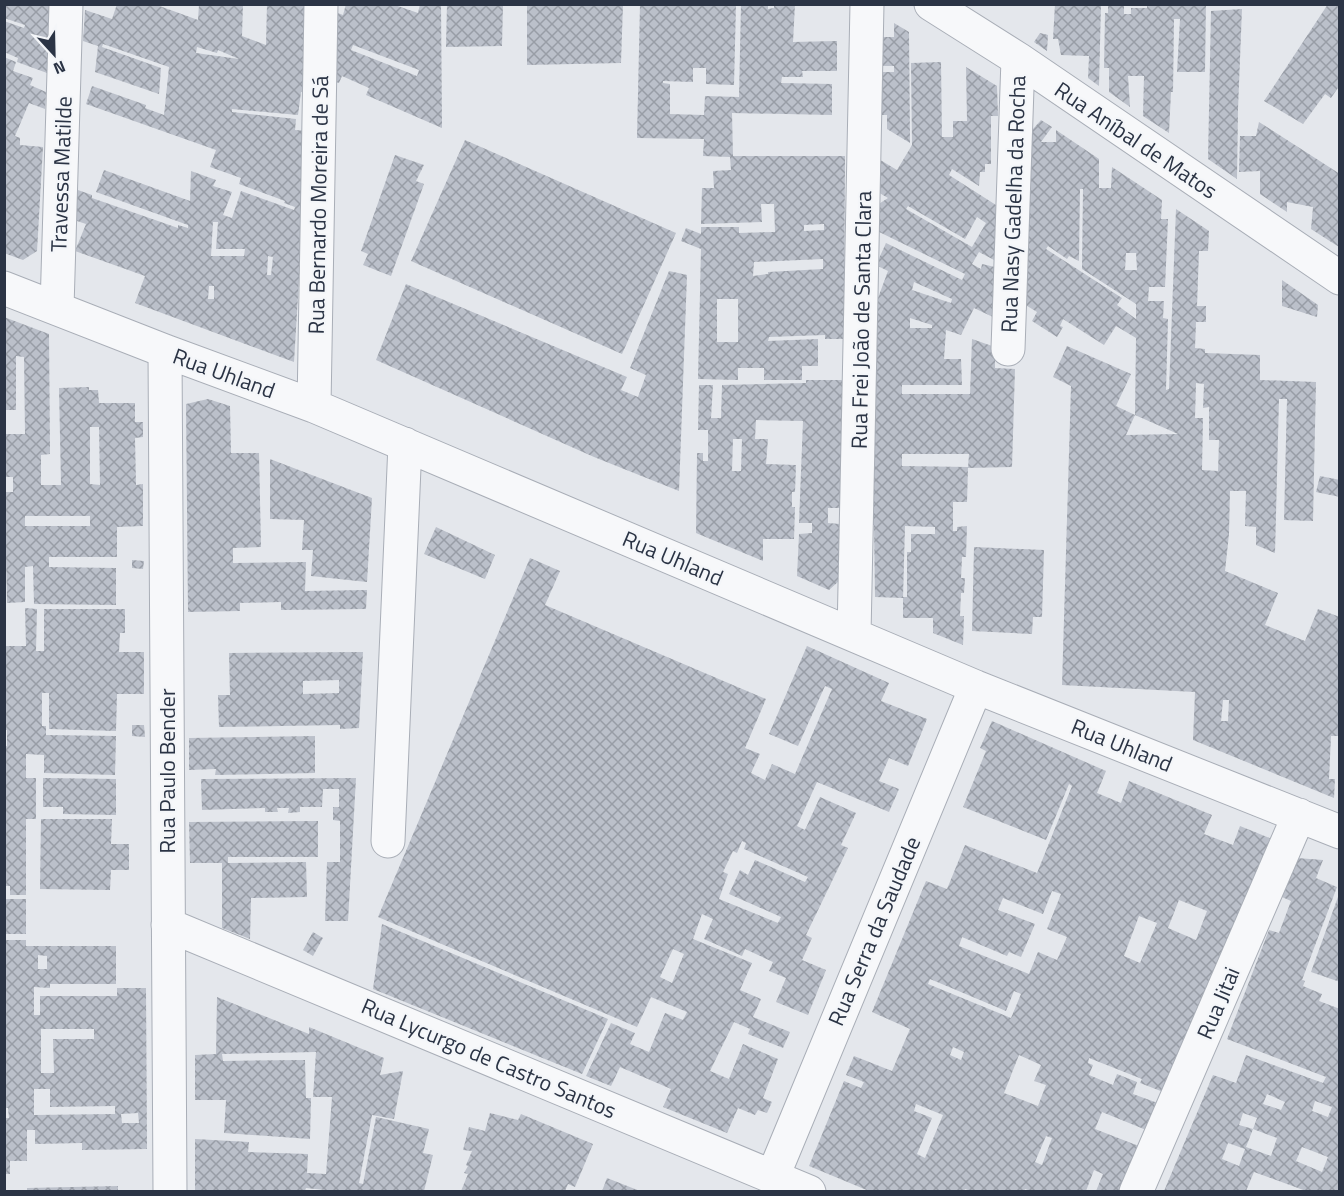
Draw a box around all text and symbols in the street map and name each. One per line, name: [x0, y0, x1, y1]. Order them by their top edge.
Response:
north arrow: [24, 24, 84, 84]
text: N: [50, 55, 69, 81]
street label: Rua Aníbal de Matos: [1048, 73, 1224, 207]
street label: Rua Bernardo Moreira de Sá: [299, 75, 337, 335]
street label: Rua Nasy Gadelha da Rocha: [992, 75, 1034, 333]
street label: Travessa Matilde: [41, 96, 81, 252]
street label: Rua Frei João de Santa Clara: [842, 191, 880, 449]
street label: Rua Uhland: [168, 339, 280, 407]
street label: Rua Uhland: [617, 522, 729, 594]
street label: Rua Paulo Bender: [150, 688, 184, 854]
street label: Rua Uhland: [1066, 709, 1178, 781]
street label: Rua Serra da Saudade: [819, 831, 929, 1031]
street label: Rua Jitai: [1188, 961, 1248, 1045]
street label: Rua Lycurgo de Castro Santos: [356, 989, 622, 1127]

